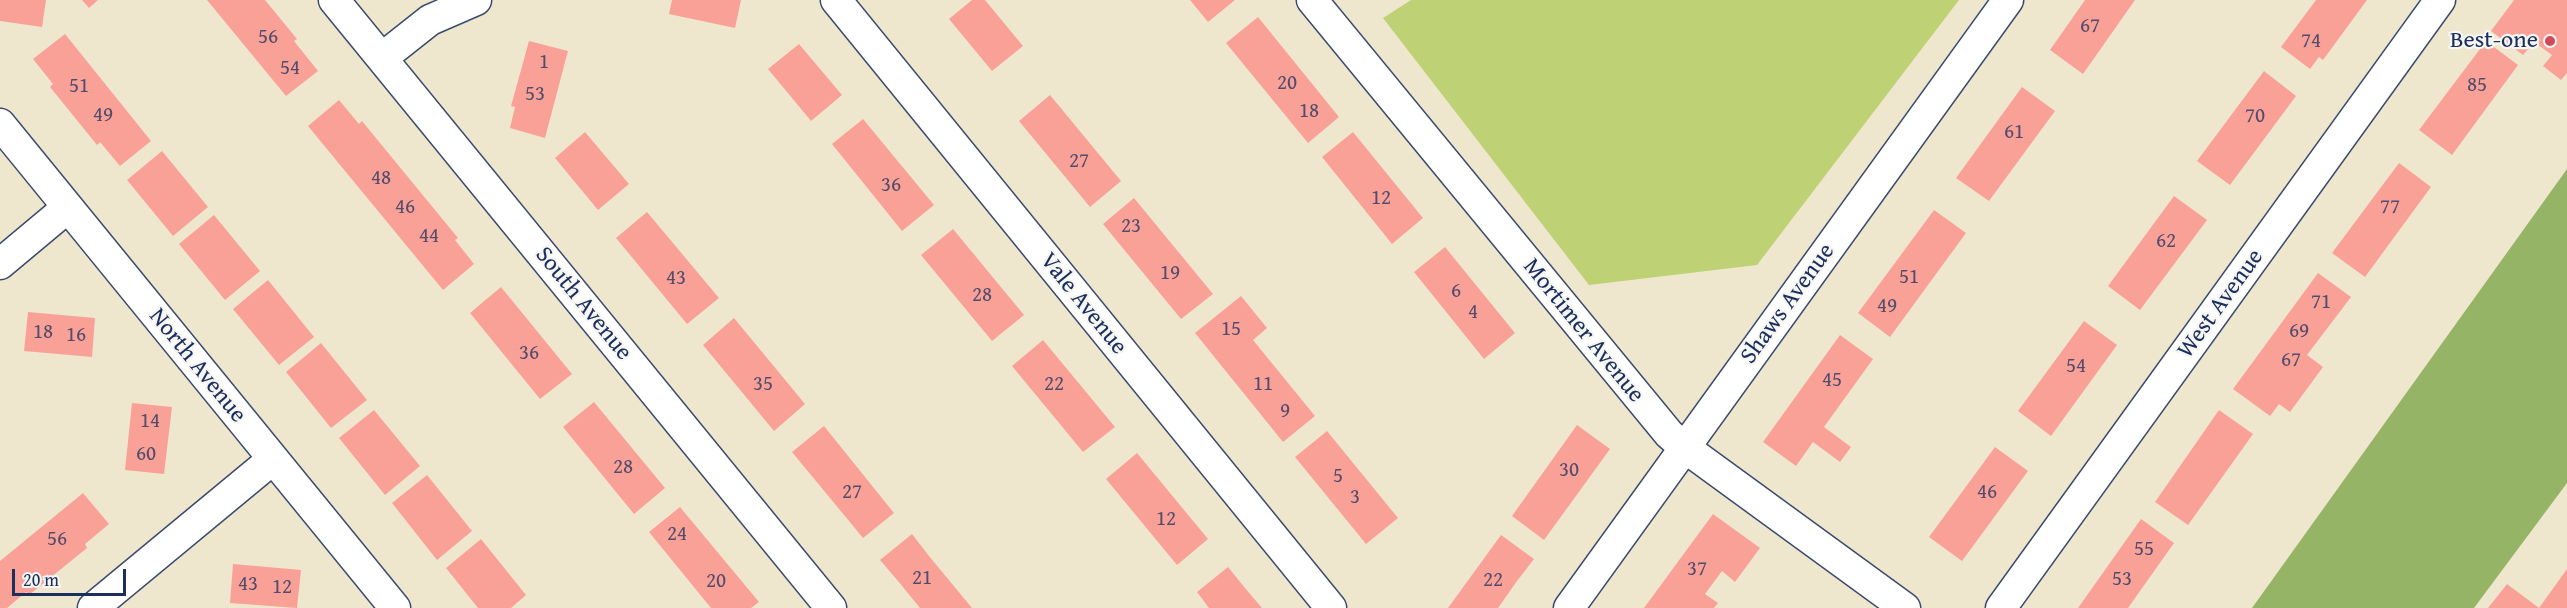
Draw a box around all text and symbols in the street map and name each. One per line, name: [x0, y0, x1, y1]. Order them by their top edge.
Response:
house number: 67: [2080, 14, 2100, 40]
house number: 56: [258, 25, 278, 51]
place label: Best-one: [2450, 27, 2538, 55]
house number: 74: [2301, 29, 2321, 55]
marker: Best-one: [2543, 34, 2557, 48]
house number: 1: [539, 50, 549, 76]
house number: 54: [280, 56, 300, 82]
house number: 20: [1277, 71, 1297, 97]
house number: 85: [2467, 73, 2487, 99]
house number: 51: [69, 74, 89, 100]
house number: 53: [525, 82, 545, 108]
house number: 18: [1299, 99, 1319, 125]
house number: 49: [93, 103, 113, 129]
house number: 70: [2245, 104, 2265, 130]
house number: 61: [2004, 120, 2024, 146]
house number: 27: [1069, 149, 1089, 175]
house number: 48: [371, 166, 391, 192]
house number: 36: [881, 173, 901, 199]
house number: 12: [1371, 186, 1391, 212]
house number: 46: [395, 195, 415, 221]
house number: 77: [2380, 195, 2400, 221]
house number: 23: [1121, 214, 1141, 240]
house number: 44: [419, 224, 439, 250]
house number: 62: [2156, 229, 2176, 255]
street label: Shaws Avenue: [1735, 238, 1841, 370]
street label: South Avenue: [528, 241, 638, 367]
street label: West Avenue: [2172, 244, 2270, 364]
street label: Vale Avenue: [1033, 247, 1133, 361]
street label: Mortimer Avenue: [1516, 253, 1650, 409]
house number: 19: [1160, 261, 1180, 287]
house number: 51: [1899, 265, 1919, 291]
house number: 43: [666, 266, 686, 292]
house number: 6: [1451, 279, 1461, 305]
house number: 28: [972, 283, 992, 309]
house number: 71: [2311, 290, 2331, 316]
house number: 49: [1877, 294, 1897, 320]
house number: 4: [1468, 300, 1478, 326]
street label: North Avenue: [142, 303, 252, 429]
house number: 15: [1221, 317, 1241, 343]
house number: 69: [2289, 319, 2309, 345]
house number: 18: [33, 320, 53, 346]
house number: 16: [66, 323, 86, 349]
house number: 36: [519, 341, 539, 367]
house number: 67: [2281, 348, 2301, 374]
house number: 54: [2066, 354, 2086, 380]
house number: 45: [1822, 368, 1842, 394]
house number: 35: [753, 372, 773, 398]
house number: 22: [1044, 372, 1064, 398]
house number: 11: [1253, 372, 1273, 398]
house number: 9: [1280, 399, 1290, 425]
house number: 14: [140, 409, 160, 435]
house number: 60: [136, 442, 156, 468]
house number: 28: [613, 455, 633, 481]
house number: 30: [1559, 458, 1579, 484]
house number: 5: [1333, 464, 1343, 490]
house number: 27: [842, 480, 862, 506]
house number: 46: [1977, 480, 1997, 506]
house number: 3: [1350, 485, 1360, 511]
house number: 12: [1156, 507, 1176, 533]
house number: 24: [667, 522, 687, 548]
house number: 56: [47, 527, 67, 553]
house number: 55: [2134, 537, 2154, 563]
scale bar: [15, 557, 129, 595]
house number: 37: [1687, 557, 1707, 583]
text: 20 m: [23, 566, 59, 593]
house number: 21: [912, 566, 932, 592]
house number: 53: [2112, 567, 2132, 593]
house number: 22: [1483, 568, 1503, 594]
house number: 20: [706, 569, 726, 595]
house number: 43: [238, 572, 258, 598]
house number: 12: [272, 575, 292, 601]

